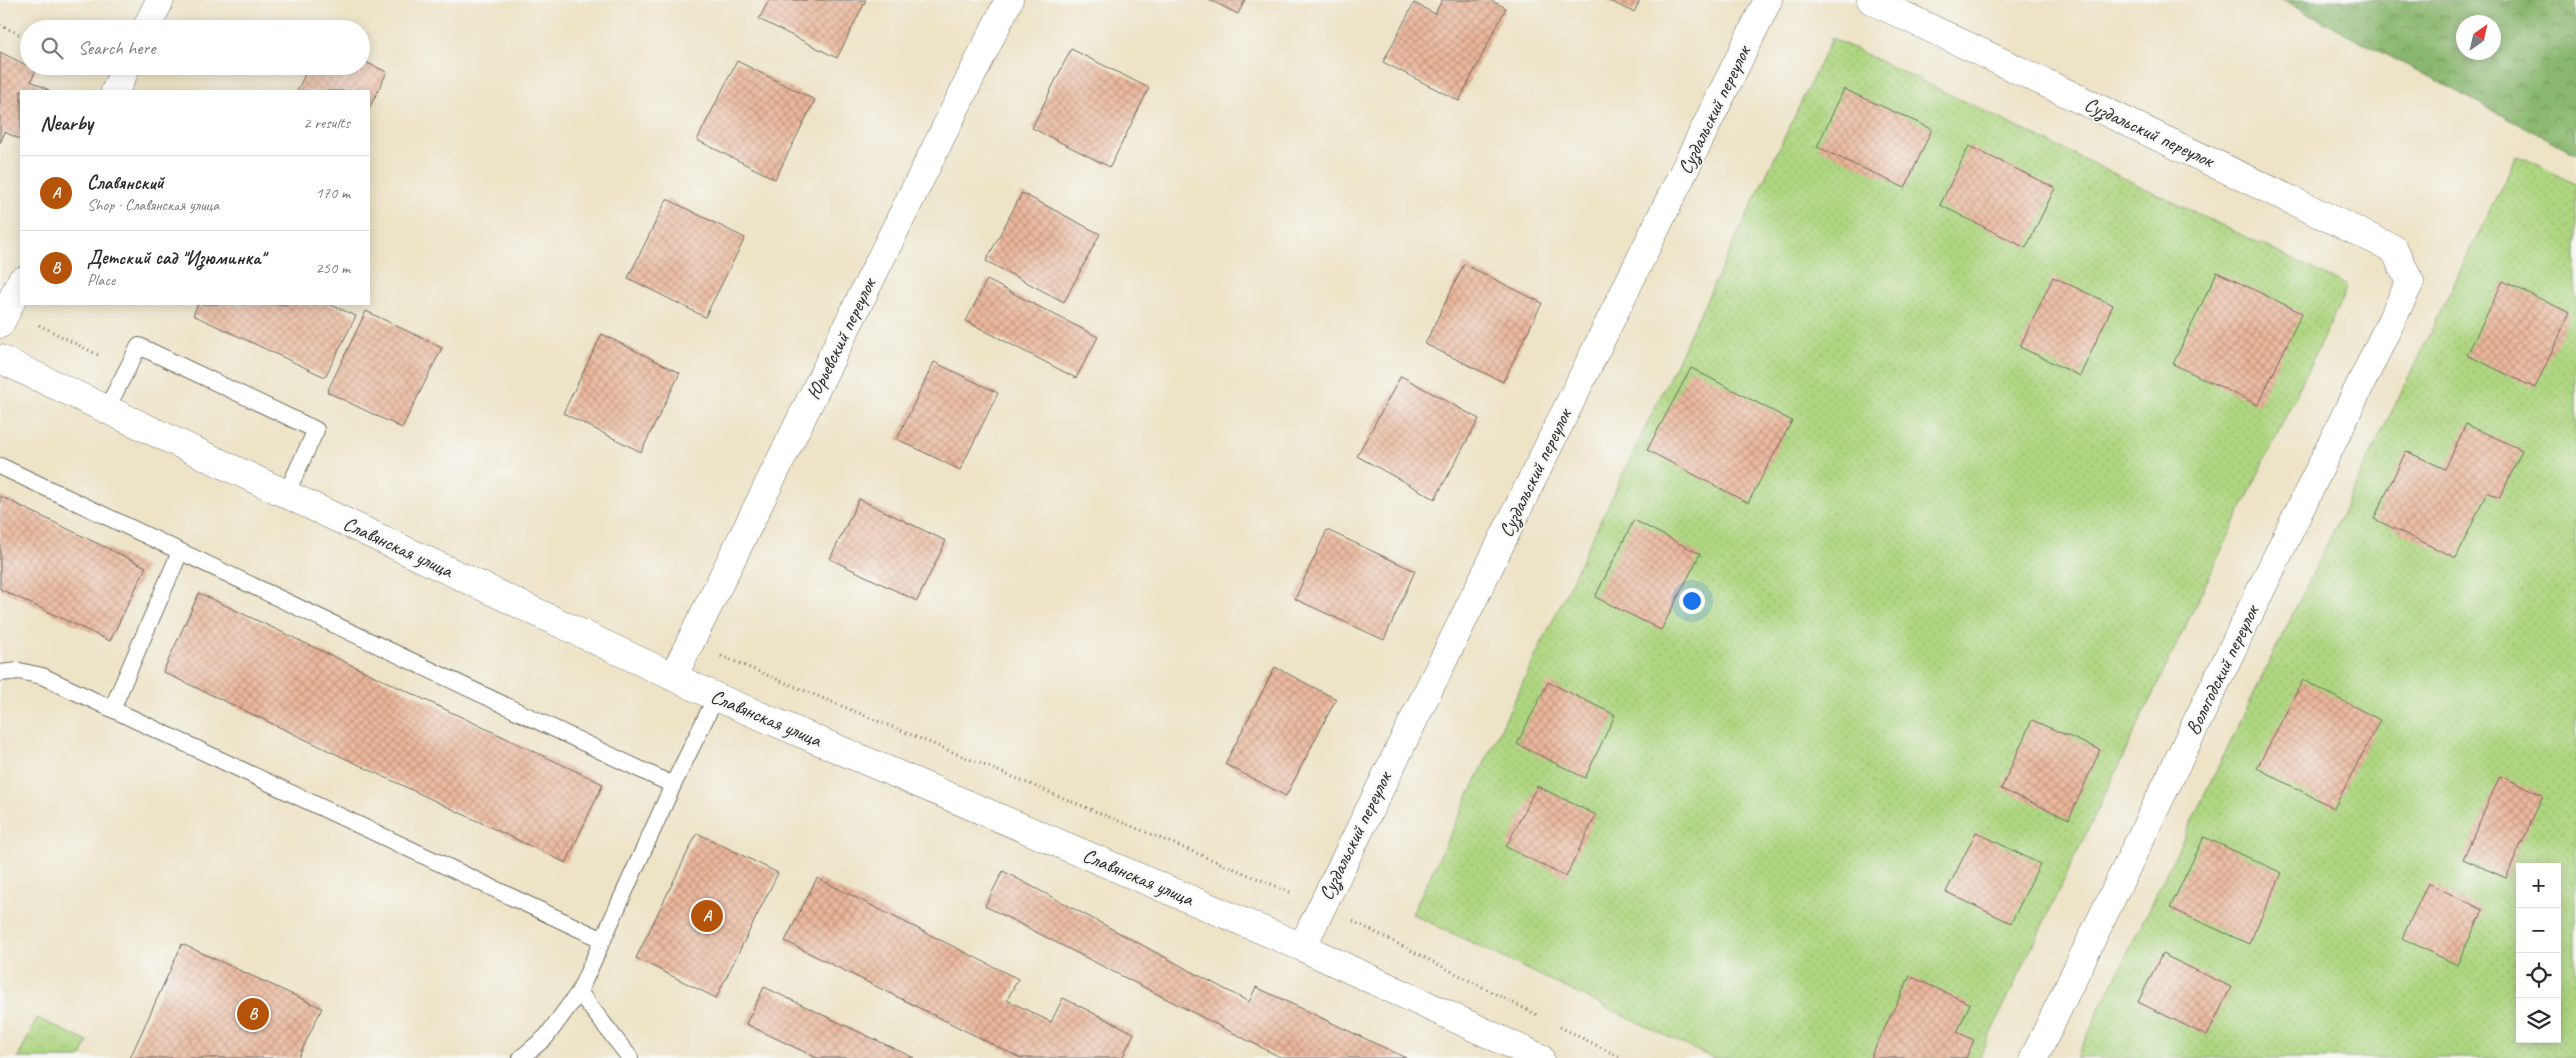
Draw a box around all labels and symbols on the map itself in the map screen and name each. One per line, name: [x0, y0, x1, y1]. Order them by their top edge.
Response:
north arrow: [2456, 15, 2501, 60]
street label: Суздальский переулок: [1672, 40, 1757, 179]
street label: Суздальский переулок: [2080, 91, 2219, 174]
street label: Юрьевский переулок: [801, 273, 882, 404]
street label: Суздальский переулок: [1493, 403, 1578, 542]
street label: Славянская улица: [339, 511, 458, 584]
your location: [1679, 588, 1705, 614]
street label: Вологодский переулок: [2180, 600, 2265, 739]
street label: Славянская улица: [707, 683, 826, 753]
street label: Суздальский переулок: [1313, 766, 1398, 905]
street label: Славянская улица: [1079, 842, 1198, 912]
pin: A: [691, 897, 723, 935]
pin: B: [237, 995, 269, 1033]

